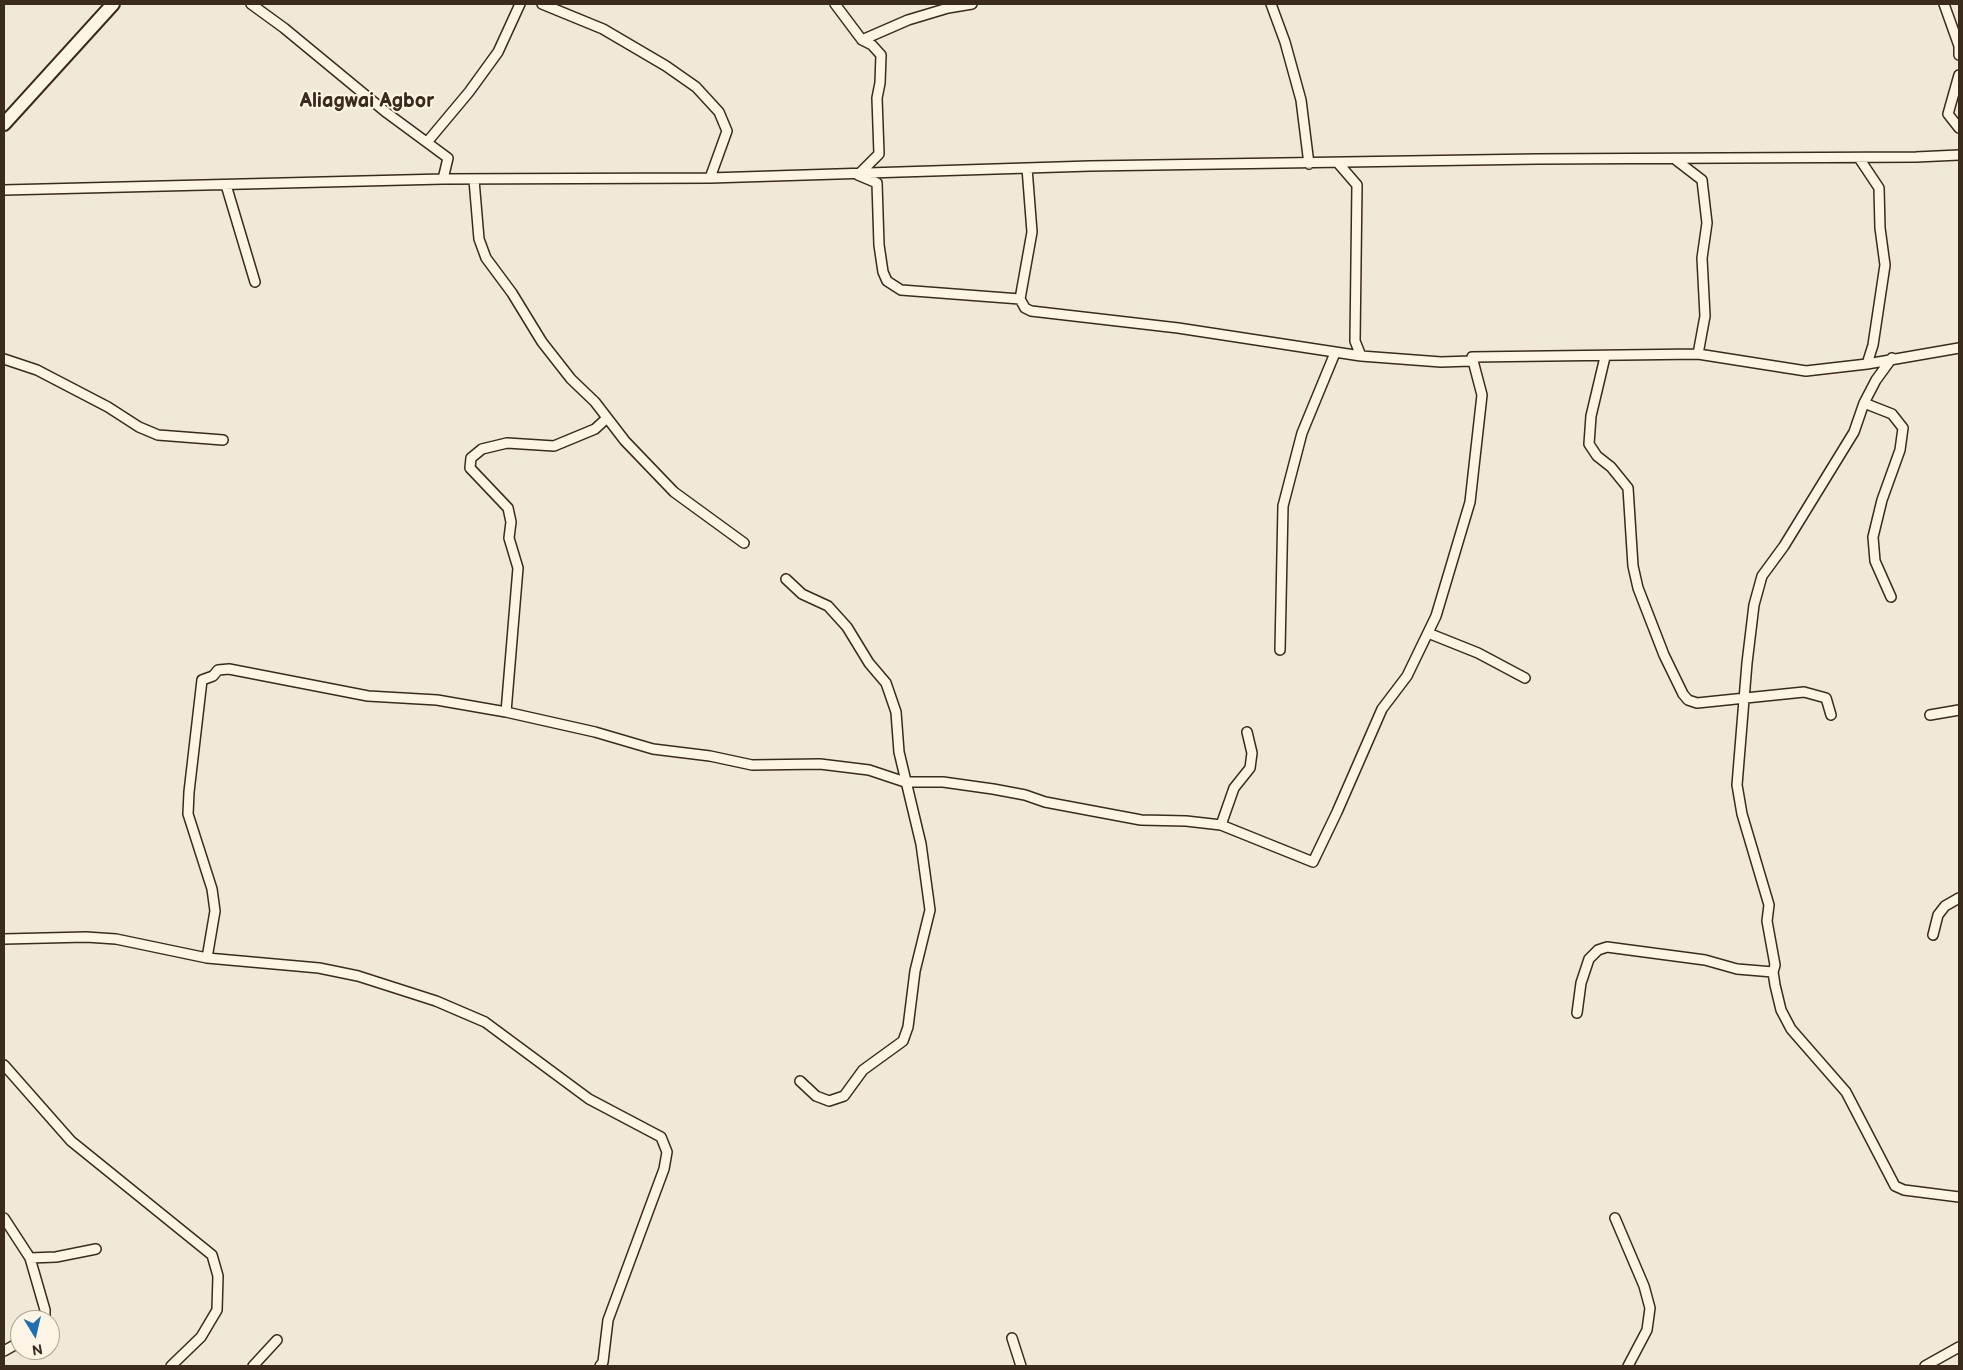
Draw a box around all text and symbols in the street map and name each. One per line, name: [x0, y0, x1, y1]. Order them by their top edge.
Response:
district label: Aliagwai Agbor: [300, 90, 434, 114]
north arrow: [10, 1310, 60, 1360]
text: N: [31, 1340, 44, 1359]

